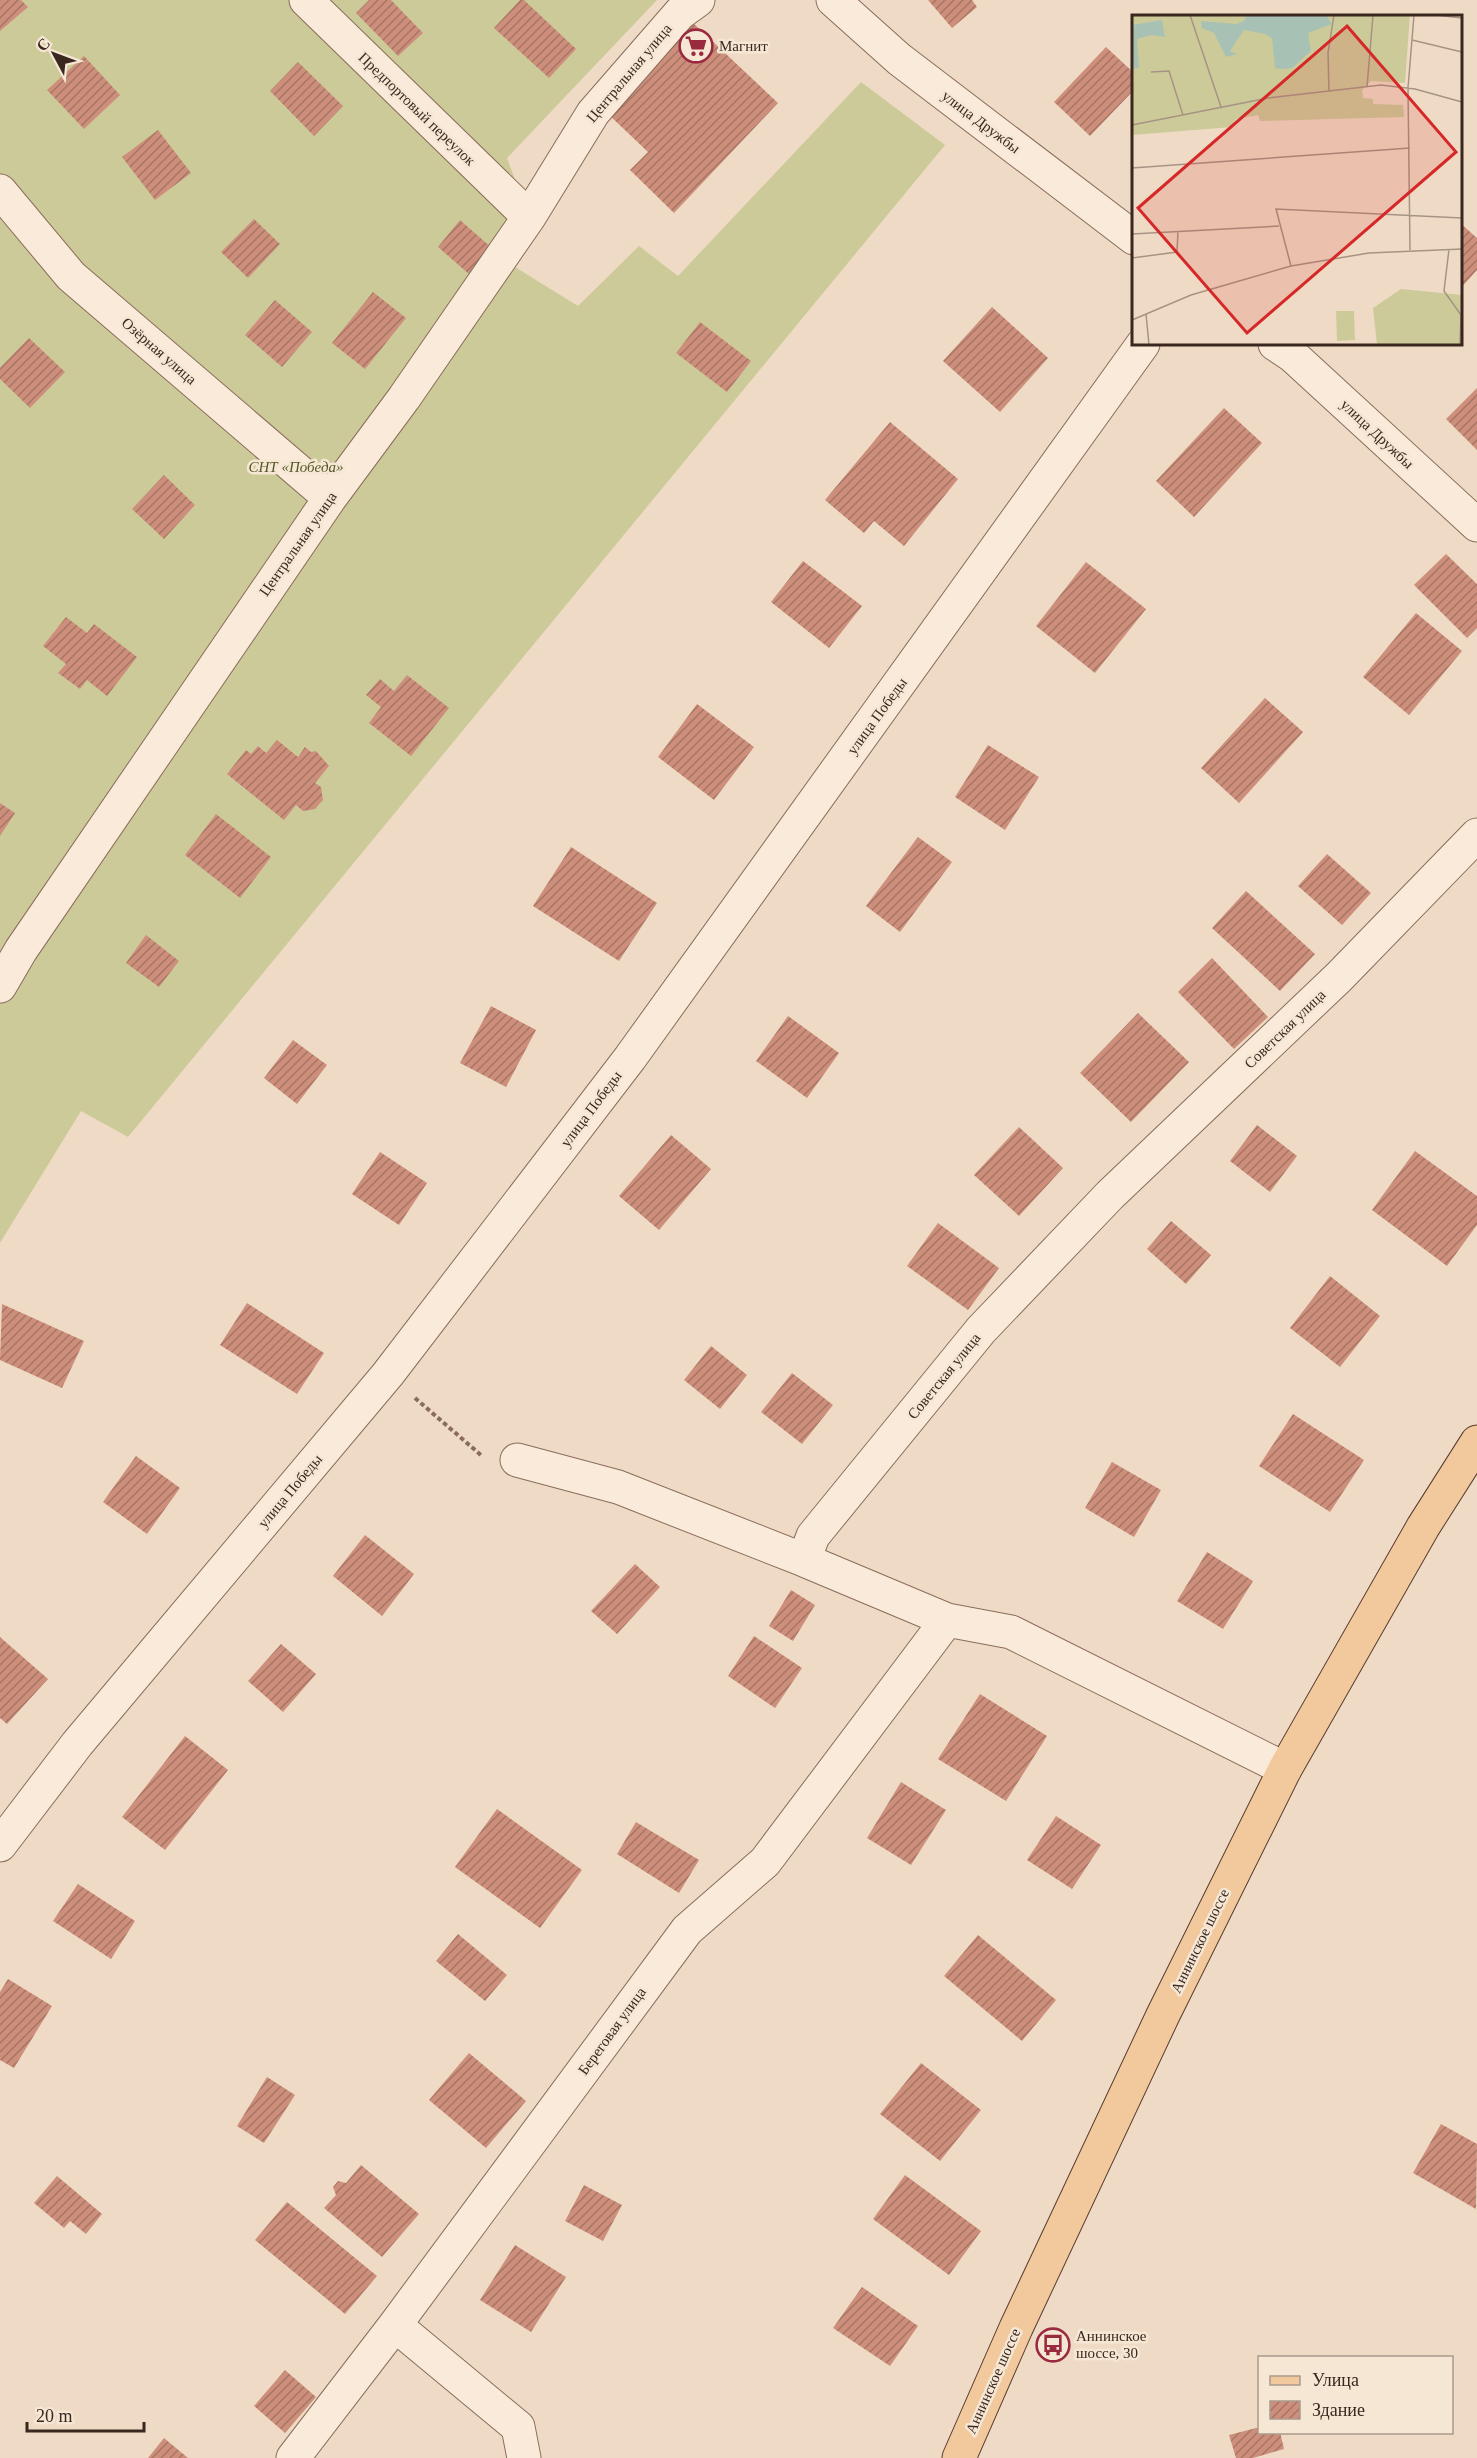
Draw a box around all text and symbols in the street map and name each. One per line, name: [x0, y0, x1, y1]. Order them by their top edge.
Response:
inset map: [1132, 15, 1462, 345]
street label: Центральная улица: [583, 20, 675, 125]
north arrow: [24, 24, 84, 84]
supermarket icon: Магнит: [678, 28, 714, 64]
text: С: [33, 35, 53, 54]
place label: Магнит: [719, 38, 768, 54]
street label: Предпортовый переулок: [355, 49, 479, 169]
street label: улица Дружбы: [939, 87, 1023, 157]
street label: Озёрная улица: [119, 314, 200, 388]
street label: улица Дружбы: [1337, 396, 1417, 472]
park label: СНТ «Победа»: [249, 459, 343, 475]
street label: Центральная улица: [256, 489, 340, 599]
street label: улица Победы: [844, 675, 910, 757]
street label: Советская улица: [1241, 986, 1329, 1072]
street label: улица Победы: [557, 1068, 625, 1150]
street label: Советская улица: [904, 1330, 984, 1422]
street label: улица Победы: [255, 1451, 325, 1531]
street label: Аннинское шоссе: [1168, 1886, 1232, 1996]
street label: Береговая улица: [575, 1984, 649, 2078]
street label: Аннинское шоссе: [963, 2325, 1024, 2436]
bus stop icon: Аннинское шоссе, 30: [1035, 2327, 1071, 2363]
place label: Аннинское шоссе, 30: [1076, 2328, 1147, 2361]
legend: [1258, 2356, 1453, 2434]
text: Улица: [1312, 2370, 1359, 2390]
scale bar: [27, 2395, 144, 2433]
text: Здание: [1312, 2400, 1365, 2420]
text: 20 m: [36, 2406, 73, 2426]

